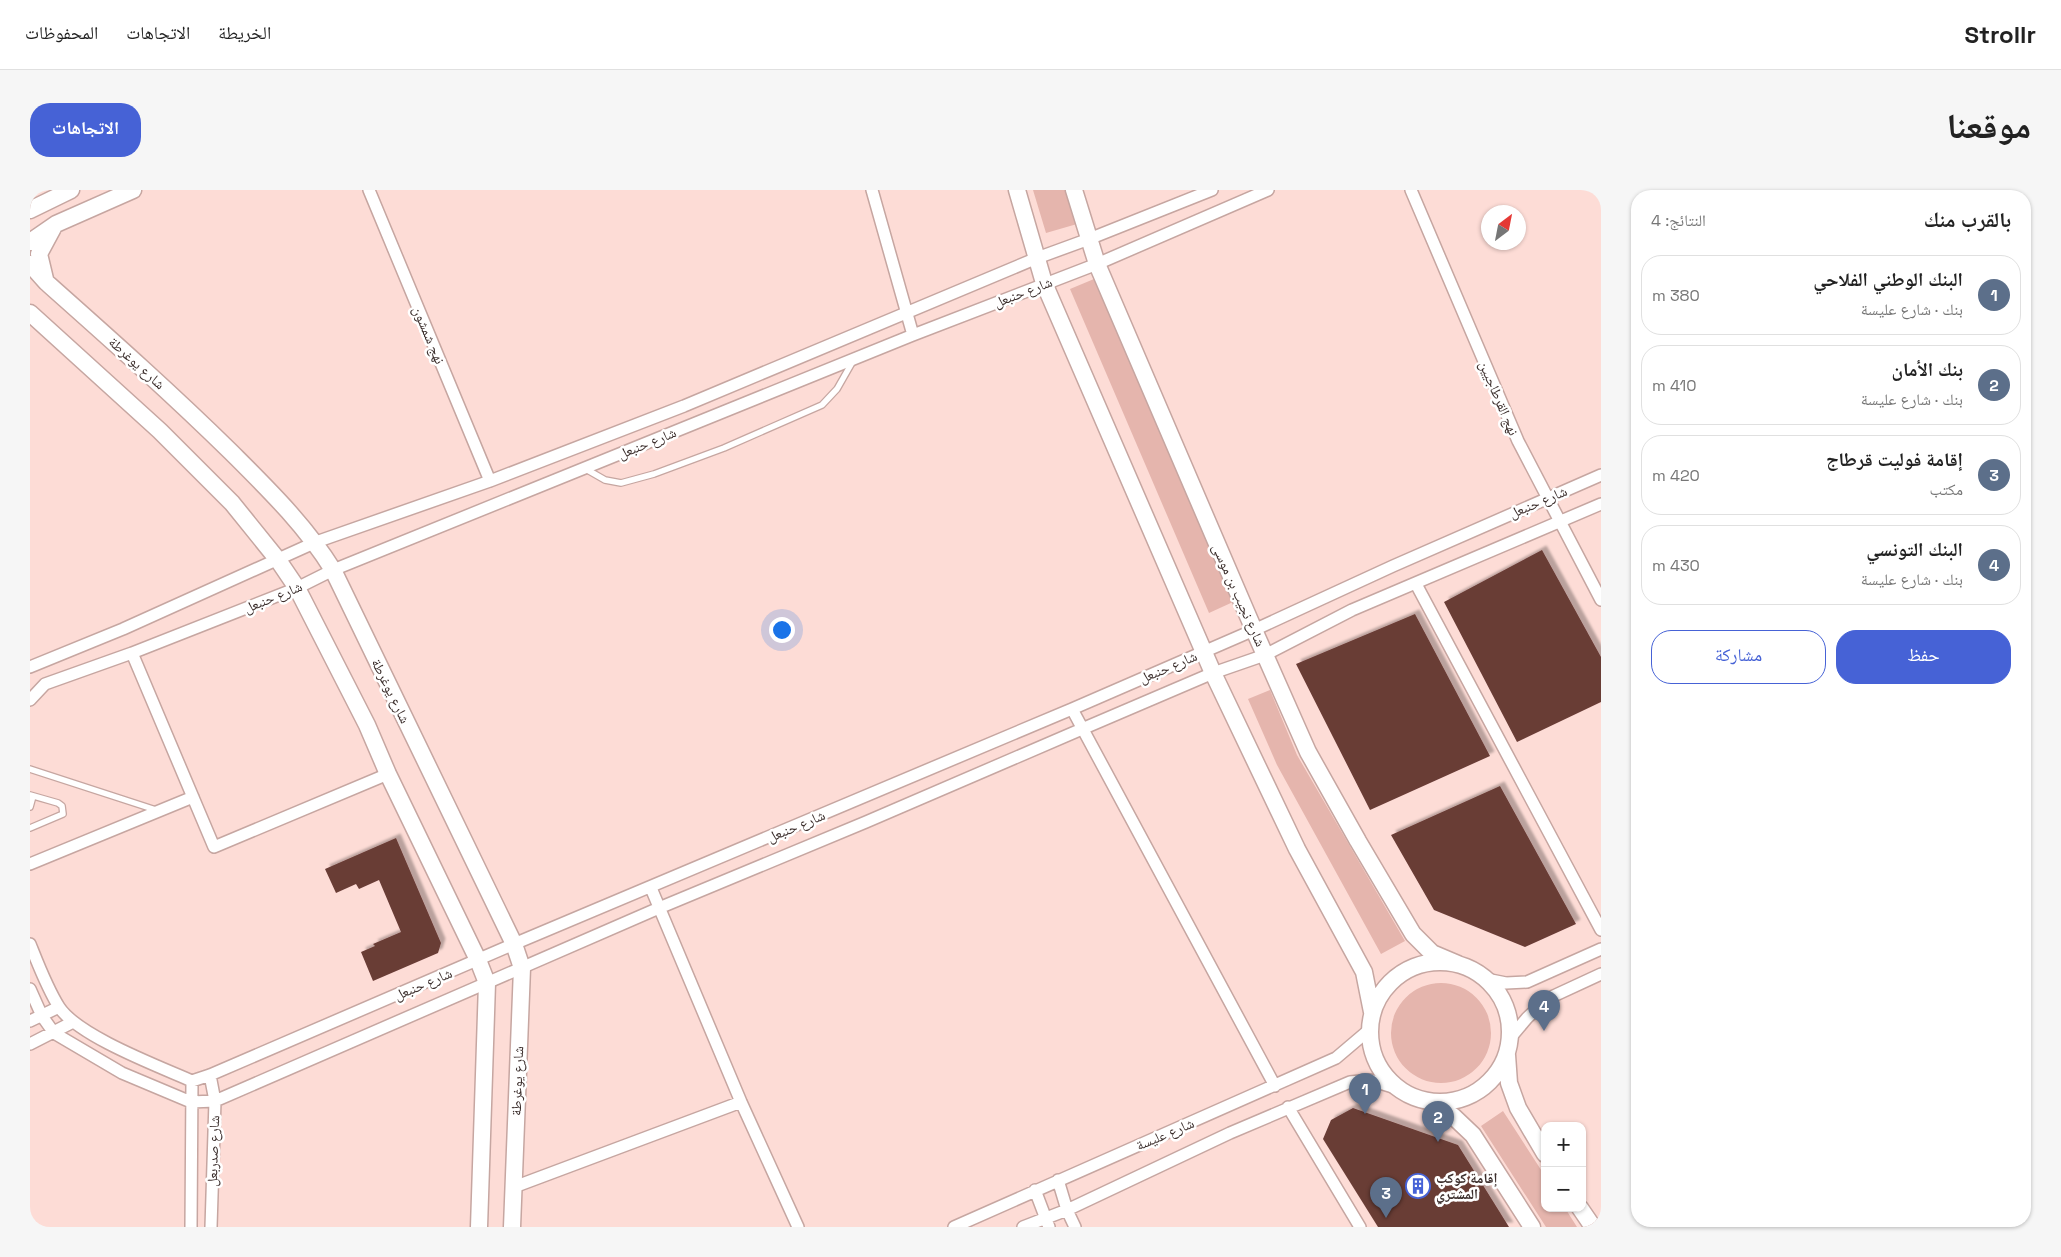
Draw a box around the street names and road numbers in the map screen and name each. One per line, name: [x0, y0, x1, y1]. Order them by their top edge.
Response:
street label: شارع حنبعل: [991, 273, 1055, 312]
street label: نهج شمشون: [408, 303, 449, 367]
street label: شارع يوغرطة: [104, 333, 169, 394]
street label: نهج القرطاجيين: [1474, 358, 1523, 439]
street label: شارع حنبعل: [615, 423, 679, 464]
street label: شارع حنبعل: [1506, 482, 1570, 523]
street label: شارع نجيب بن موسى: [1207, 541, 1270, 650]
street label: شارع حنبعل: [241, 577, 305, 618]
street label: شارع حنبعل: [1136, 647, 1200, 688]
street label: شارع يوغرطة: [367, 656, 414, 727]
street label: شارع حنبعل: [764, 806, 828, 847]
street label: شارع حنبعل: [391, 964, 455, 1005]
street label: شارع يوغرطة: [507, 1046, 528, 1116]
street label: شارع عليسة: [1133, 1114, 1197, 1155]
street label: شارع صدربعل: [203, 1115, 224, 1187]

